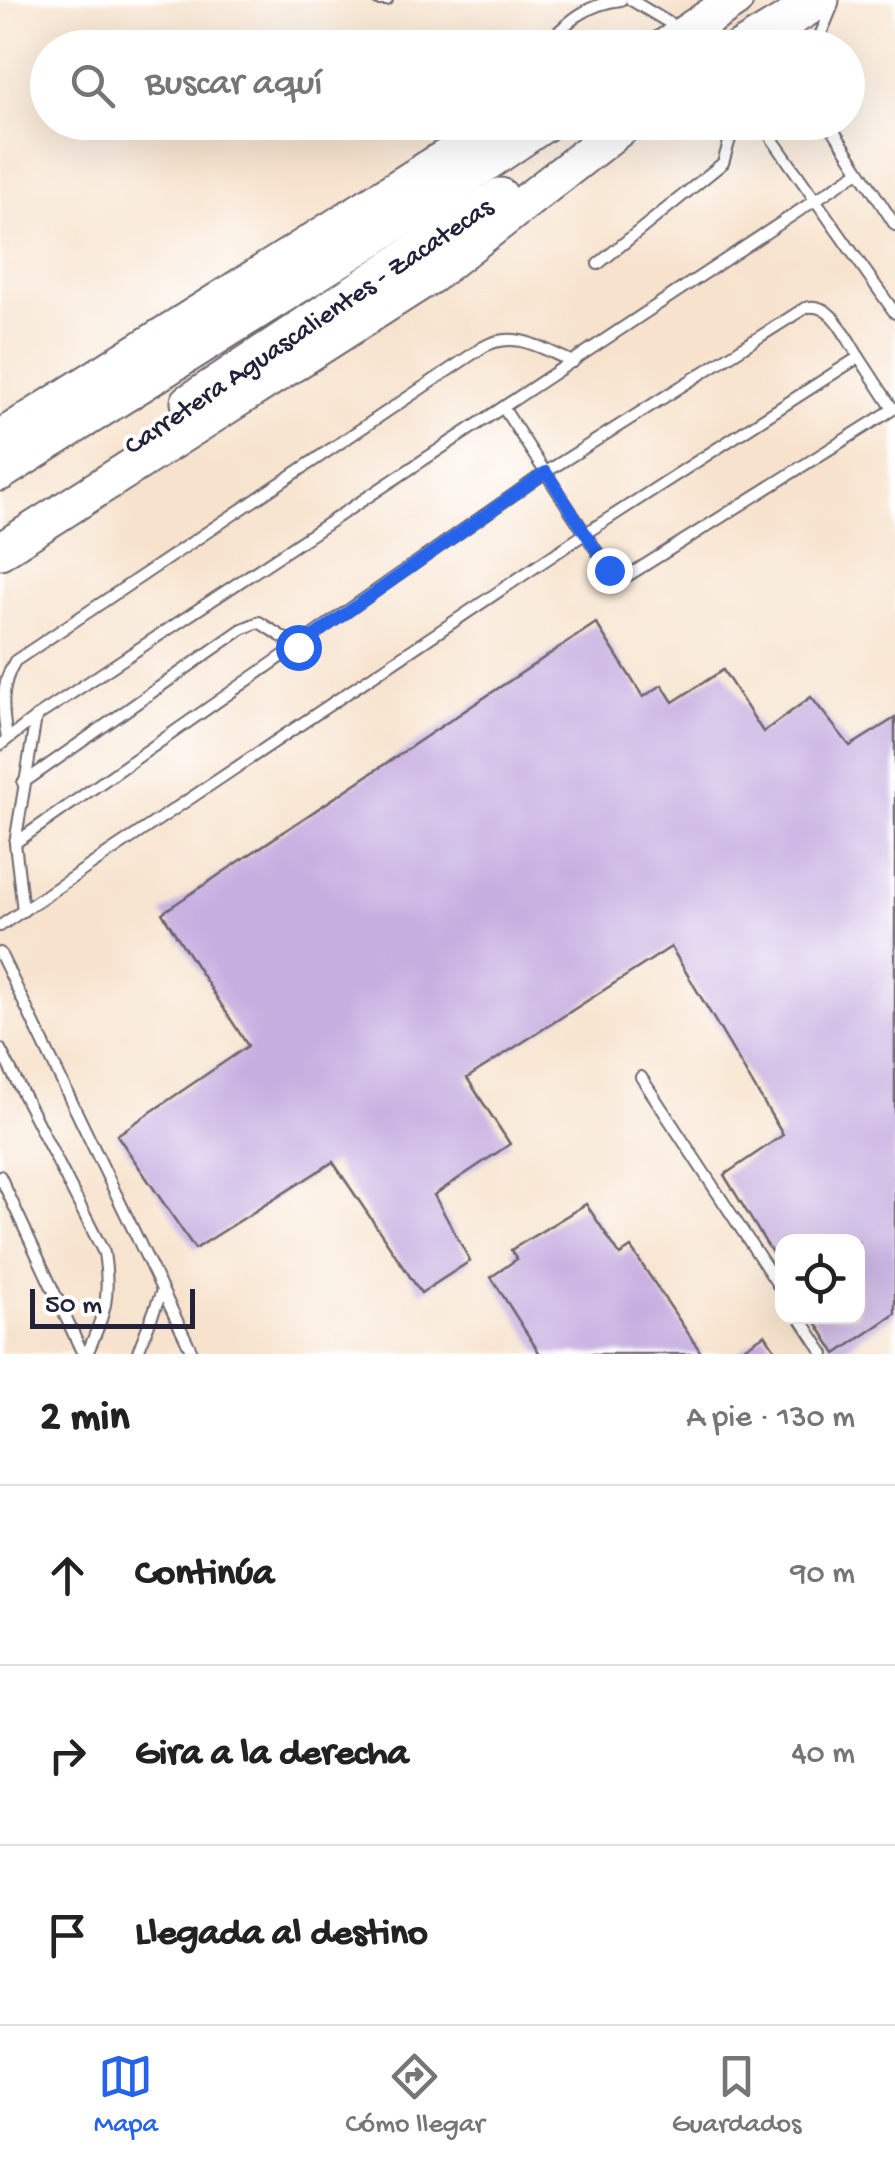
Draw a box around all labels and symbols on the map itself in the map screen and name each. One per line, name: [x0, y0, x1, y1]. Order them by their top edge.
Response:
street label: Carretera Aguascalientes - Zacatecas: [119, 191, 501, 464]
route end: [587, 548, 633, 594]
route start: [276, 625, 322, 671]
scale bar: [30, 1284, 195, 1328]

